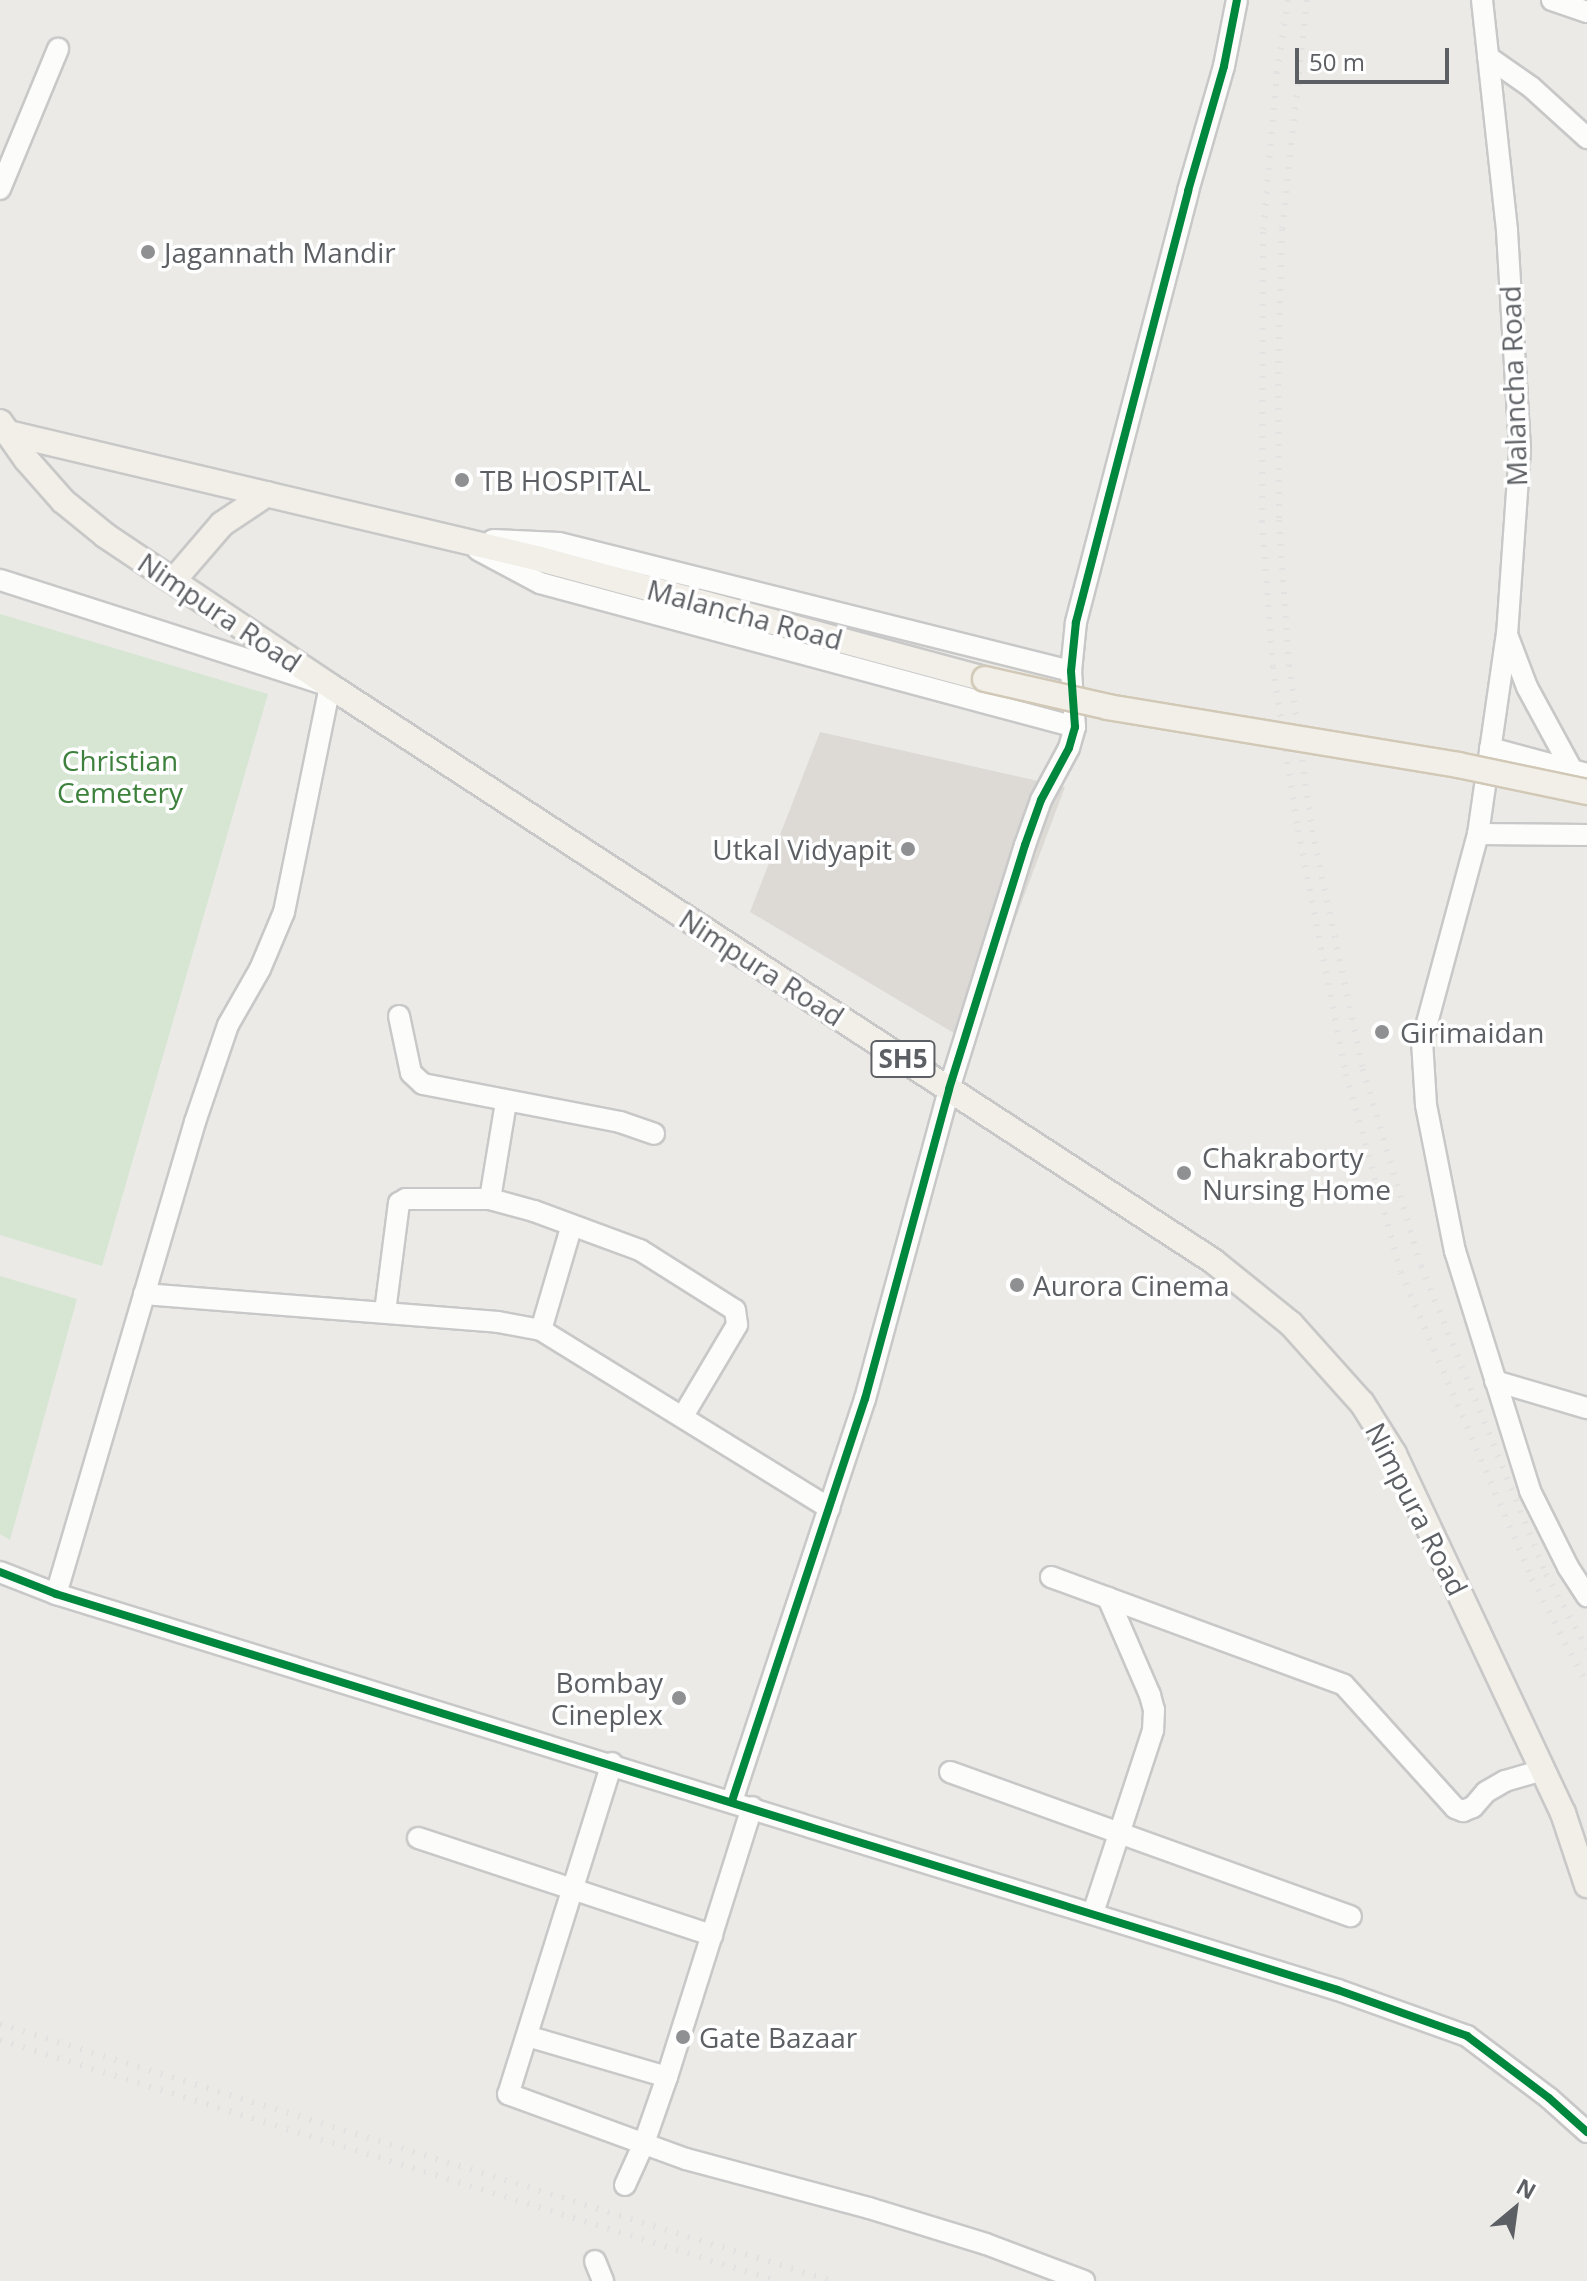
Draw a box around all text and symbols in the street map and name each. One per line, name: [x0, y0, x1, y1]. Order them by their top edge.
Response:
scale bar: [1299, 32, 1453, 82]
text: 50 m: [1309, 45, 1365, 78]
place label: Jagannath Mandir: [164, 235, 396, 269]
marker: Jagannath Mandir: [139, 243, 157, 261]
street label: Malancha Road: [1493, 285, 1533, 487]
place label: TB HOSPITAL: [480, 463, 651, 497]
marker: TB HOSPITAL: [451, 469, 473, 491]
street label: Nimpura Road: [132, 545, 308, 679]
street label: Malancha Road: [644, 572, 846, 656]
park label: Christian Cemetery: [57, 743, 183, 809]
place label: Utkal Vidyapit: [712, 832, 892, 866]
marker: Utkal Vidyapit: [899, 840, 917, 858]
street label: Nimpura Road: [673, 901, 851, 1033]
place label: Girimaidan: [1400, 1015, 1544, 1049]
marker: Girimaidan: [1371, 1021, 1393, 1043]
road number: SH5: [869, 1037, 937, 1081]
place label: Chakraborty Nursing Home: [1202, 1140, 1391, 1206]
marker: Chakraborty Nursing Home: [1173, 1162, 1195, 1184]
place label: Aurora Cinema: [1033, 1268, 1230, 1302]
marker: Aurora Cinema: [1008, 1276, 1026, 1294]
street label: Nimpura Road: [1359, 1417, 1475, 1601]
place label: Bombay Cineplex: [551, 1665, 663, 1731]
marker: Bombay Cineplex: [670, 1689, 688, 1707]
place label: Gate Bazaar: [699, 2020, 857, 2054]
marker: Gate Bazaar: [674, 2028, 692, 2046]
north arrow: [1475, 2169, 1555, 2249]
text: N: [1512, 2171, 1542, 2205]

